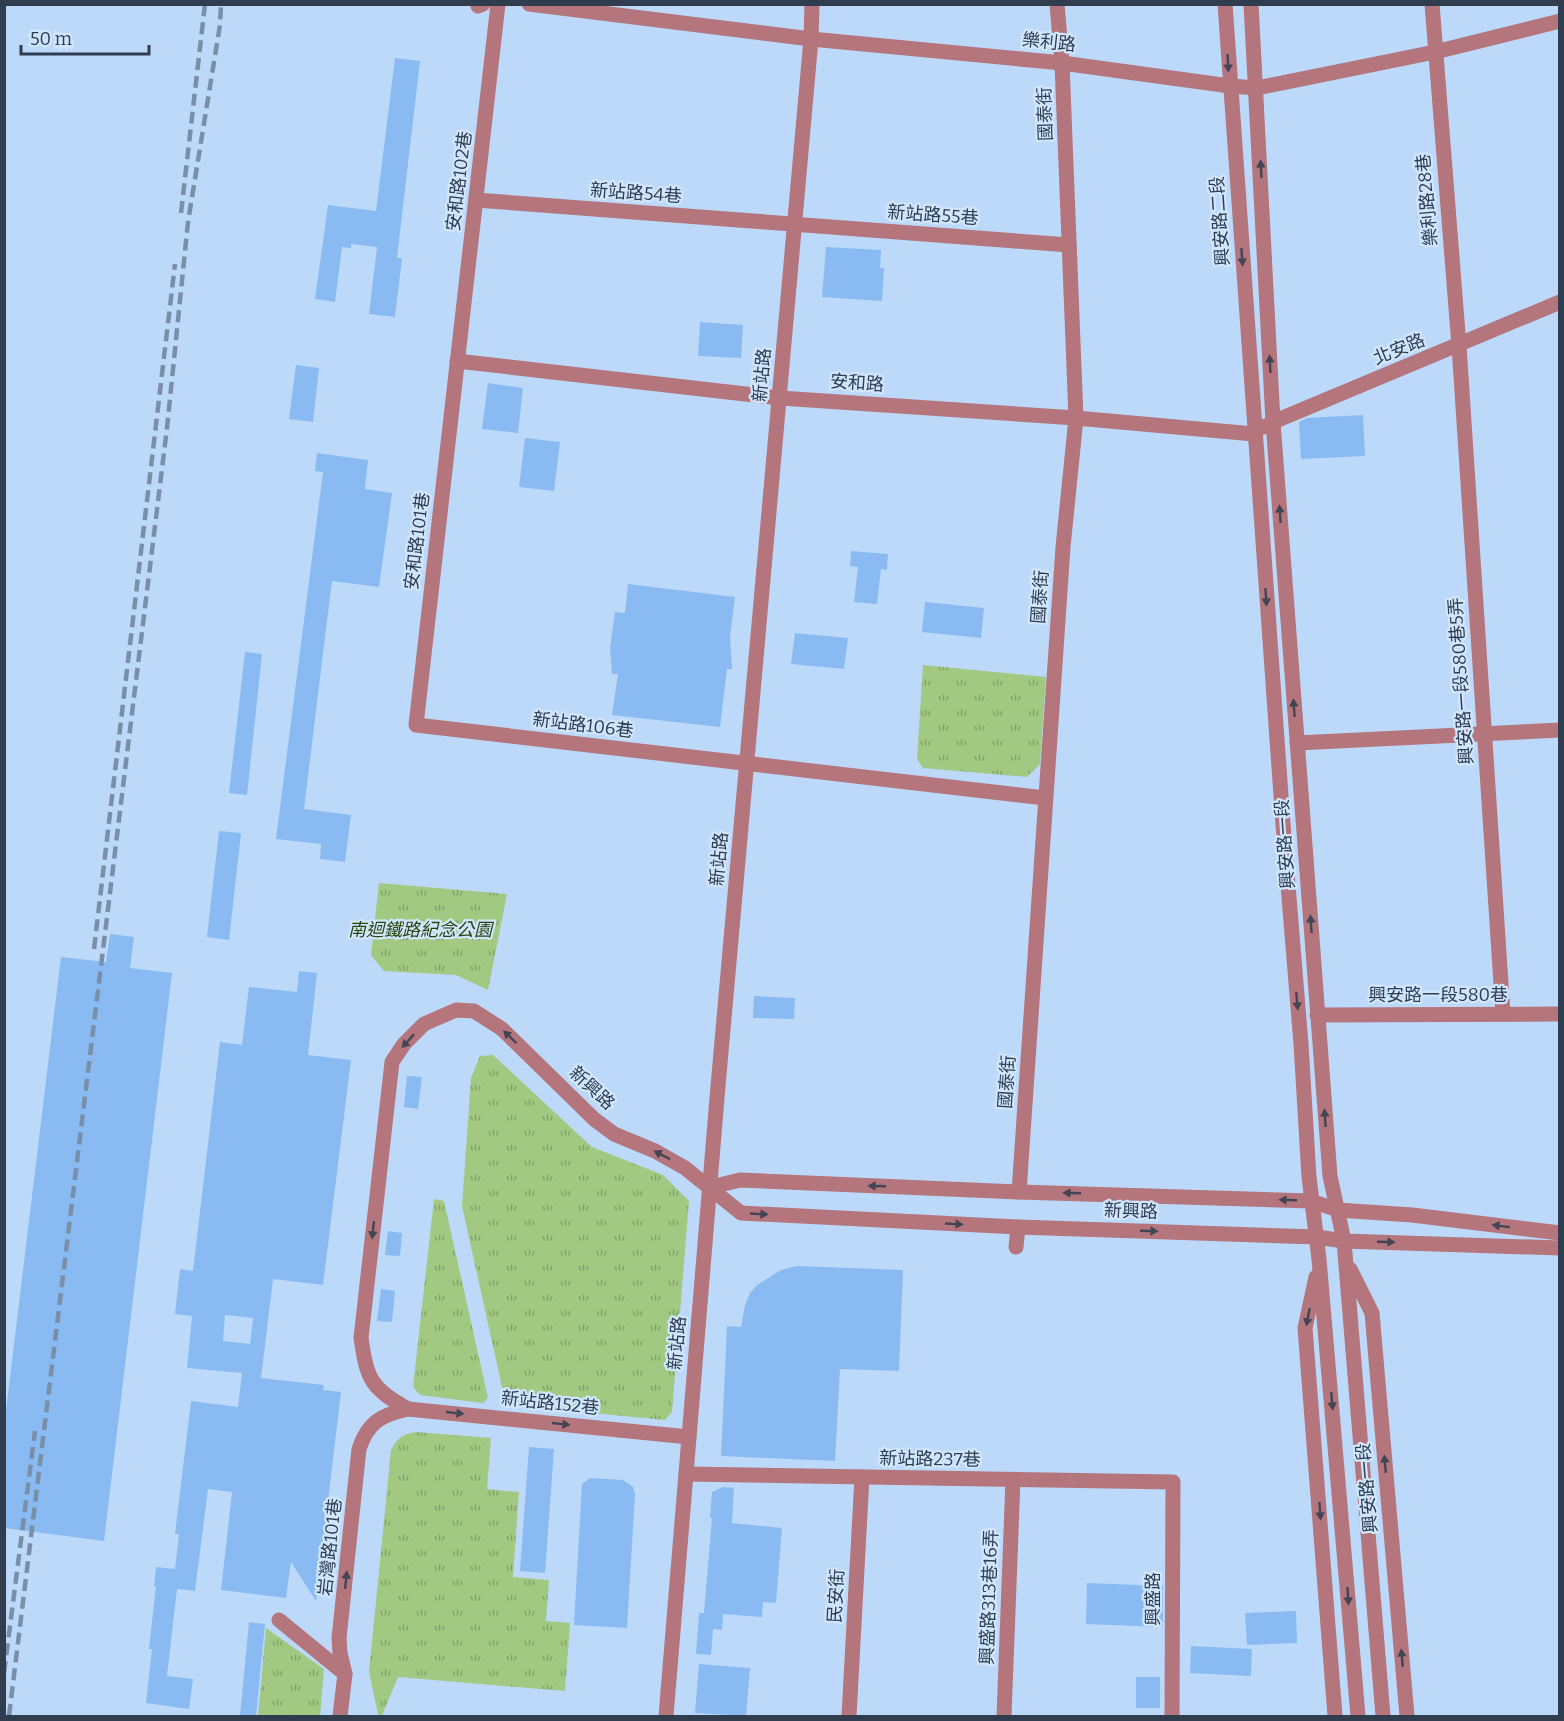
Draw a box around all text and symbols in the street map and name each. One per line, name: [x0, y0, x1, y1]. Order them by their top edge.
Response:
scale bar: [21, 18, 148, 56]
text: 50 m: [30, 28, 72, 50]
street label: 樂利路: [1021, 28, 1077, 56]
one-way arrow: [1224, 53, 1233, 72]
street label: 國泰街: [1033, 87, 1057, 141]
street label: 安和路102巷: [442, 130, 476, 232]
street label: 樂利路28巷: [1412, 153, 1442, 247]
one-way arrow: [1256, 159, 1265, 178]
street label: 興安路二段: [1206, 175, 1234, 267]
street label: 新站路54巷: [589, 179, 683, 207]
street label: 新站路55巷: [887, 201, 979, 229]
one-way arrow: [1238, 248, 1247, 267]
street label: 北安路: [1370, 329, 1428, 369]
street label: 新站路: [749, 347, 775, 403]
one-way arrow: [1265, 354, 1274, 373]
street label: 安和路: [829, 370, 885, 396]
street label: 安和路101巷: [400, 491, 434, 591]
one-way arrow: [1275, 504, 1284, 523]
street label: 國泰街: [1027, 569, 1053, 625]
one-way arrow: [1261, 587, 1271, 606]
street label: 興安路一段580巷5弄: [1444, 597, 1478, 765]
one-way arrow: [1289, 699, 1299, 718]
street label: 新站路106巷: [531, 708, 635, 742]
street label: 興安路一段: [1271, 798, 1299, 890]
street label: 新站路: [706, 831, 732, 887]
one-way arrow: [1306, 914, 1315, 933]
park label: 南迴鐵路紀念公園: [348, 919, 495, 941]
street label: 興安路一段580巷: [1368, 984, 1508, 1006]
one-way arrow: [1293, 991, 1302, 1010]
one-way arrow: [503, 1030, 517, 1044]
one-way arrow: [401, 1034, 415, 1049]
street label: 國泰街: [994, 1054, 1020, 1110]
street label: 新興路: [565, 1062, 619, 1114]
one-way arrow: [1321, 1108, 1330, 1127]
one-way arrow: [653, 1150, 670, 1160]
one-way arrow: [868, 1181, 887, 1190]
one-way arrow: [1062, 1189, 1081, 1198]
one-way arrow: [1278, 1196, 1297, 1205]
street label: 新興路: [1104, 1199, 1158, 1223]
one-way arrow: [750, 1209, 769, 1218]
one-way arrow: [945, 1219, 964, 1228]
one-way arrow: [368, 1220, 378, 1239]
one-way arrow: [1492, 1221, 1511, 1231]
one-way arrow: [1140, 1227, 1159, 1236]
one-way arrow: [1376, 1238, 1395, 1247]
one-way arrow: [1303, 1307, 1312, 1326]
street label: 新站路: [664, 1315, 690, 1371]
street label: 新站路152巷: [500, 1387, 600, 1419]
one-way arrow: [1327, 1392, 1337, 1411]
one-way arrow: [446, 1408, 465, 1418]
one-way arrow: [551, 1419, 570, 1429]
street label: 興安路一段: [1352, 1442, 1382, 1534]
street label: 新站路237巷: [879, 1447, 981, 1471]
one-way arrow: [1380, 1454, 1390, 1473]
street label: 岩灣路101巷: [314, 1497, 346, 1597]
one-way arrow: [1315, 1501, 1325, 1520]
street label: 興盛路313巷16弄: [976, 1529, 1002, 1665]
street label: 民安街: [824, 1568, 848, 1624]
one-way arrow: [341, 1570, 351, 1589]
street label: 興盛路: [1142, 1572, 1164, 1626]
one-way arrow: [1344, 1586, 1353, 1605]
one-way arrow: [1397, 1649, 1406, 1668]

